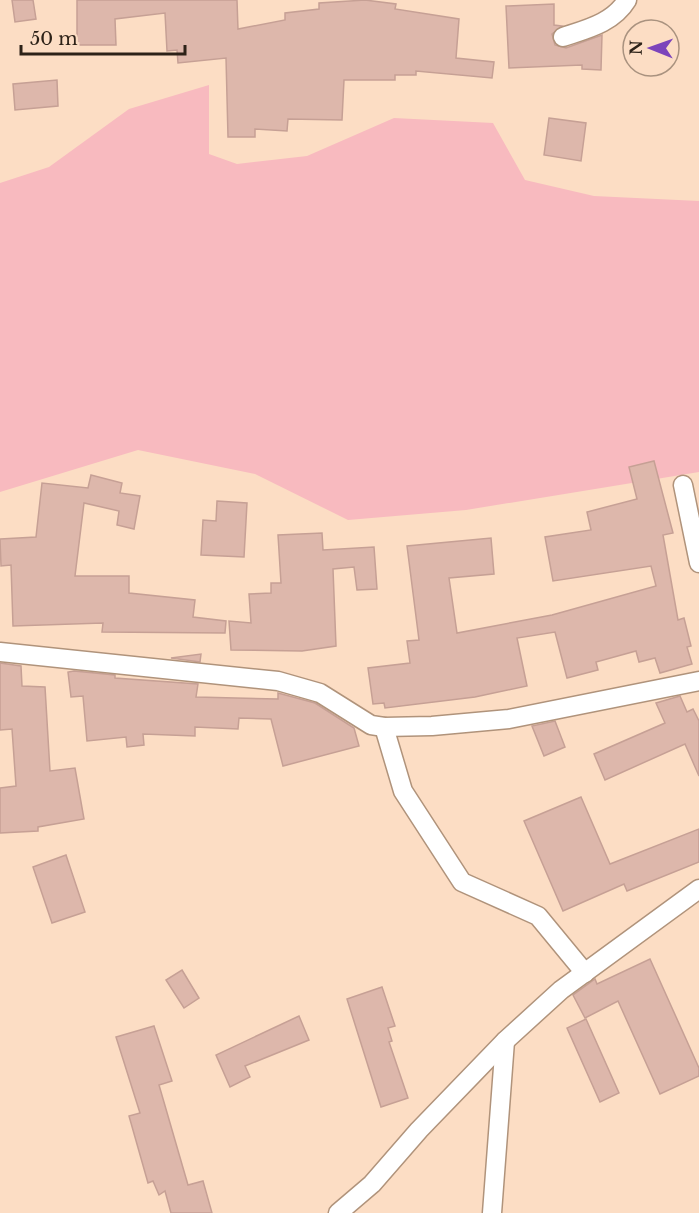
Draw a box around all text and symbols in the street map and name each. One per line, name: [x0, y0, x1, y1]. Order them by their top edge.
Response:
scale bar: [21, 18, 184, 56]
north arrow: [621, 18, 681, 78]
text: 50 m: [30, 28, 78, 50]
text: N: [626, 40, 646, 55]

